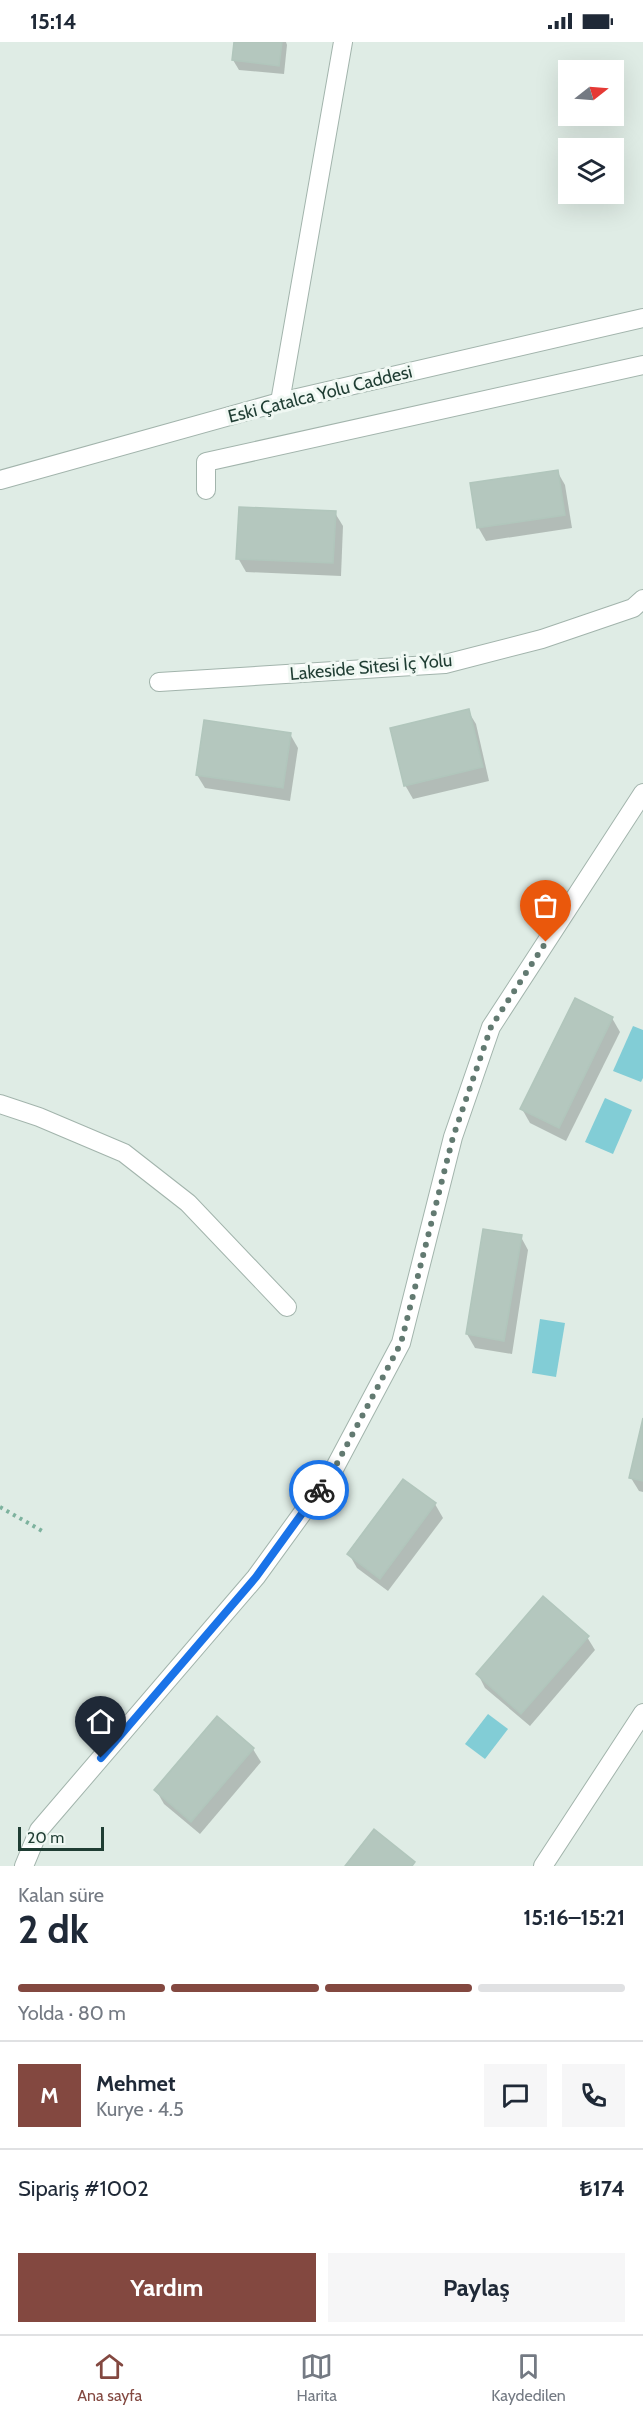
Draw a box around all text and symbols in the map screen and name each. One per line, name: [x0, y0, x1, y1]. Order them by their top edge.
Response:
text: 15:14: [30, 8, 77, 35]
north arrow: [558, 60, 624, 126]
map controls: [558, 60, 624, 204]
button: layers: [558, 138, 624, 204]
street label: Eski Çatalca Yolu Caddesi: [226, 360, 414, 428]
street label: Lakeside Sitesi İç Yolu: [289, 649, 453, 685]
pin: [520, 880, 571, 942]
icon: bag: [529, 889, 562, 922]
courier: [289, 1460, 349, 1520]
icon: bike: [303, 1474, 336, 1507]
pin: [75, 1696, 126, 1758]
icon: home: [84, 1705, 117, 1738]
scale bar: [18, 1824, 104, 1852]
text: 20 m: [27, 1828, 64, 1847]
text: Kalan süre: [18, 1883, 104, 1907]
text: 15:16–15:21: [523, 1904, 625, 1931]
text: 2 dk: [18, 1905, 89, 1953]
text: Yolda · 80 m: [18, 2001, 126, 2025]
button: chat: [484, 2064, 547, 2127]
button: phone: [562, 2064, 625, 2127]
text: Mehmet: [96, 2070, 176, 2097]
text: M: [40, 2082, 59, 2109]
text: Kurye · 4.5: [96, 2097, 184, 2121]
text: Sipariş #1002: [18, 2175, 149, 2202]
text: ₺174: [580, 2175, 625, 2202]
button: Yardım: [18, 2253, 316, 2322]
button: Paylaş: [328, 2253, 625, 2322]
tab: Ana sayfa: [77, 2350, 142, 2405]
tab: Harita: [297, 2350, 337, 2405]
tab: Kaydedilen: [491, 2350, 566, 2405]

